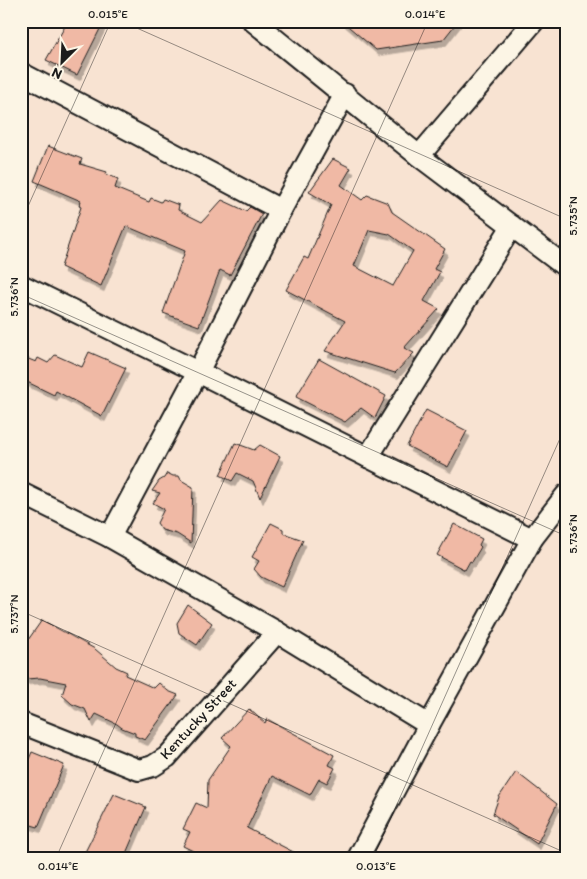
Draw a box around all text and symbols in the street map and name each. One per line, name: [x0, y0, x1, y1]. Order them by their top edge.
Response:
text: 0.015°E: [88, 7, 128, 21]
text: 0.014°E: [405, 7, 446, 21]
north arrow: [38, 38, 88, 88]
text: N: [49, 64, 65, 83]
text: 5.735°N: [566, 196, 580, 236]
text: 5.736°N: [7, 277, 21, 317]
text: 5.736°N: [566, 514, 580, 554]
text: 5.737°N: [7, 594, 21, 634]
street label: Kentucky Street: [156, 675, 240, 763]
text: 0.014°E: [38, 859, 79, 873]
text: 0.013°E: [356, 859, 396, 873]

